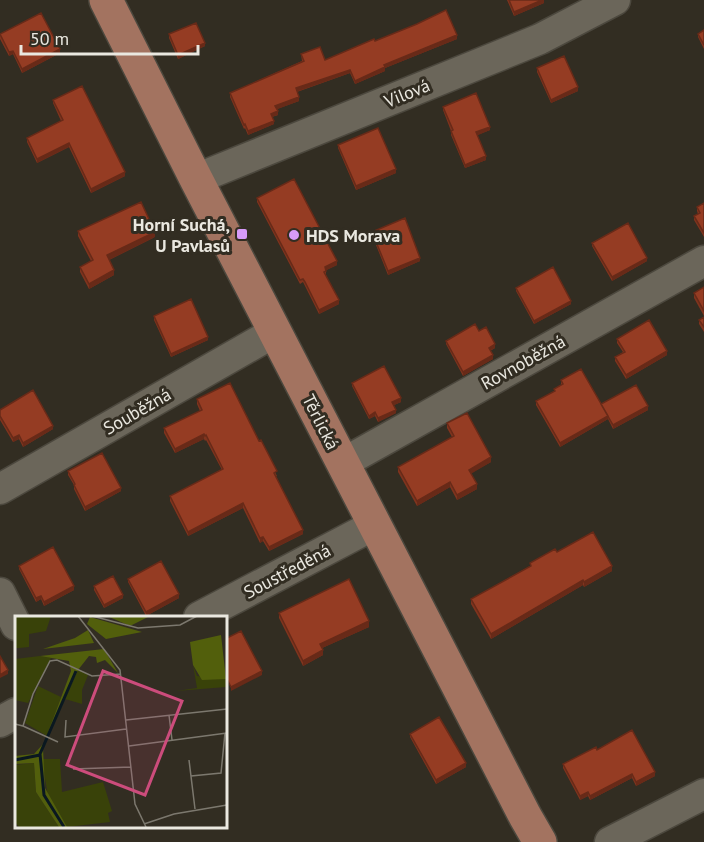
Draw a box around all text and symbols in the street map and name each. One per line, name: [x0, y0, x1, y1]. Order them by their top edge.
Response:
scale bar: [21, 18, 198, 56]
text: 50 m: [30, 27, 69, 50]
street label: Vilová: [380, 73, 433, 113]
place label: Horní Suchá, U Pavlasů: [133, 213, 230, 257]
place label: HDS Morava: [306, 224, 400, 247]
marker: Horní Suchá, U Pavlasů: [235, 227, 249, 241]
marker: HDS Morava: [287, 228, 301, 242]
street label: Rovnoběžná: [477, 329, 569, 395]
street label: Souběžná: [99, 382, 175, 440]
street label: Těrlická: [297, 390, 345, 454]
street label: Soustředěná: [239, 538, 335, 604]
inset map: [15, 616, 226, 827]

